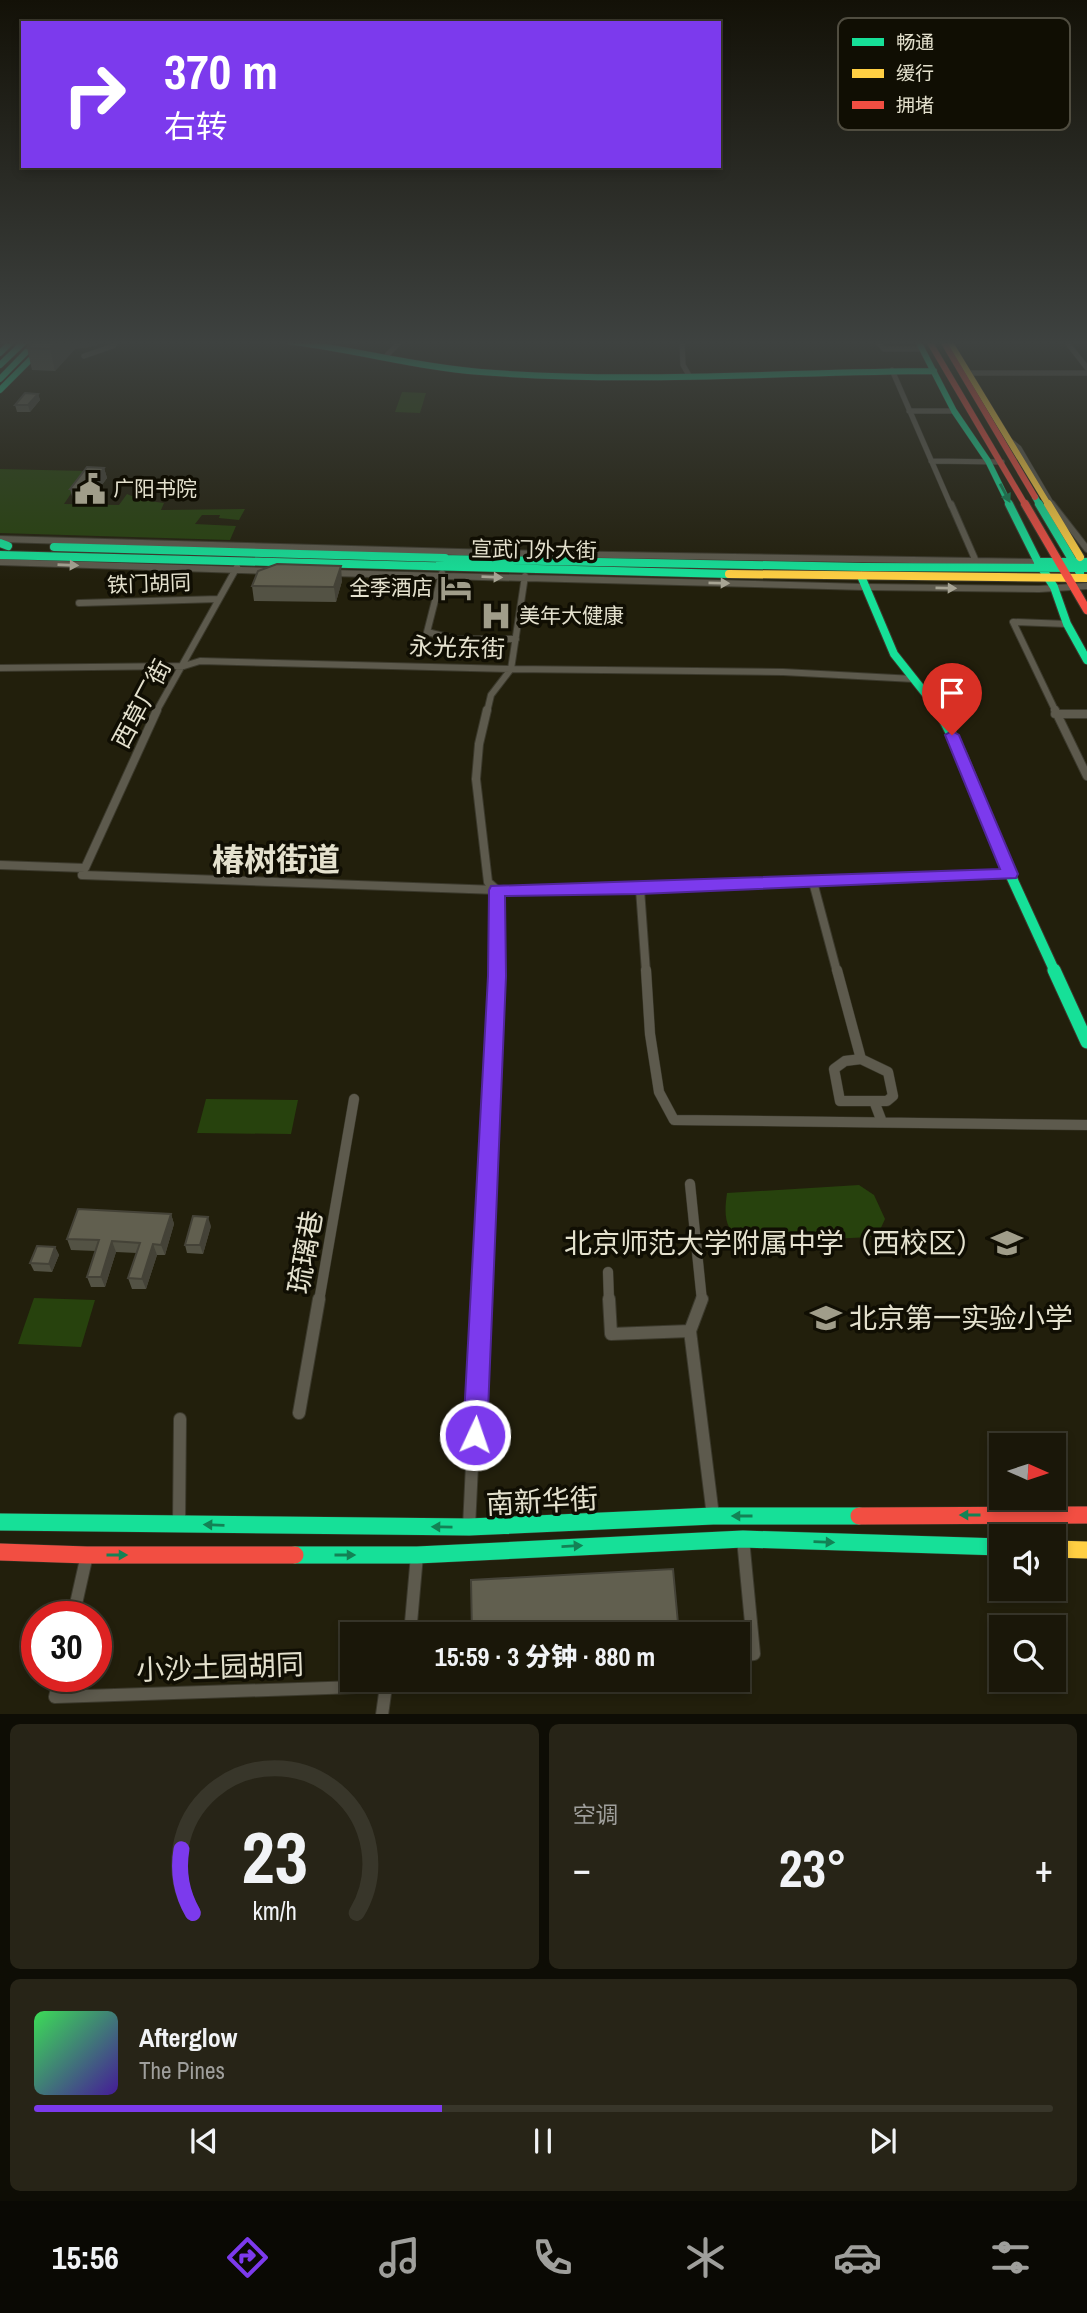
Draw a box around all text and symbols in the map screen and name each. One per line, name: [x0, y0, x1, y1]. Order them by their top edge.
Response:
legend: [838, 18, 1070, 130]
text: 畅通: [896, 29, 934, 55]
text: 370 m: [164, 38, 278, 104]
icon: right: [49, 49, 140, 140]
text: 缓行: [896, 60, 934, 86]
text: 拥堵: [896, 92, 934, 118]
text: 右转: [164, 105, 228, 148]
public building icon: 广阳书院: [73, 472, 107, 506]
place label: 广阳书院: [113, 474, 197, 503]
one-way arrow: [999, 483, 1011, 503]
street label: 宣武门外大街: [471, 534, 597, 565]
one-way arrow: [57, 559, 79, 570]
street label: 铁门胡同: [107, 568, 191, 599]
hotel icon: 全季酒店: [439, 571, 473, 605]
one-way arrow: [481, 572, 503, 583]
place label: 全季酒店: [349, 573, 433, 602]
one-way arrow: [708, 577, 730, 589]
one-way arrow: [936, 582, 958, 593]
hospital icon: 美年大健康: [479, 599, 513, 633]
place label: 美年大健康: [519, 601, 624, 630]
street label: 永光东街: [409, 629, 506, 665]
street label: 西草厂街: [104, 654, 178, 753]
pin: [922, 663, 982, 735]
icon: arrive: [933, 674, 971, 712]
district label: 椿树街道: [212, 838, 340, 881]
street label: 琉璃巷: [279, 1207, 331, 1297]
place label: 北京师范大学附属中学（西校区）: [564, 1224, 984, 1262]
school or university icon: 北京师范大学附属中学（西校区）: [990, 1226, 1024, 1260]
place label: 北京第一实验小学: [849, 1299, 1073, 1337]
school or university icon: 北京第一实验小学: [809, 1301, 843, 1335]
position arrow: [438, 1398, 512, 1472]
north arrow: [989, 1433, 1066, 1510]
map controls: [989, 1433, 1066, 1692]
street label: 南新华街: [485, 1479, 599, 1523]
one-way arrow: [959, 1509, 981, 1521]
one-way arrow: [731, 1510, 753, 1522]
one-way arrow: [203, 1520, 225, 1531]
one-way arrow: [430, 1521, 452, 1533]
button: sound: [989, 1524, 1066, 1601]
one-way arrow: [813, 1536, 835, 1547]
one-way arrow: [561, 1541, 583, 1552]
one-way arrow: [106, 1549, 128, 1561]
one-way arrow: [334, 1549, 356, 1561]
speed limit sign: 30: [21, 1601, 112, 1692]
button: search: [989, 1615, 1066, 1692]
text: 15:59 · 3 分钟 · 880 m: [435, 1639, 655, 1674]
street label: 小沙土园胡同: [135, 1645, 305, 1689]
text: 空调: [573, 1799, 619, 1830]
text: 23: [241, 1808, 307, 1906]
text: 23°: [779, 1833, 847, 1903]
text: −: [573, 1843, 591, 1894]
text: +: [1035, 1843, 1053, 1894]
text: km/h: [252, 1893, 296, 1927]
text: Afterglow: [139, 2020, 237, 2055]
text: The Pines: [139, 2055, 225, 2086]
icon: previous: [185, 2122, 223, 2160]
icon: pause: [524, 2122, 562, 2160]
icon: next: [864, 2122, 902, 2160]
icon: directions: [223, 2233, 272, 2282]
icon: music: [375, 2233, 424, 2282]
icon: phone: [528, 2233, 577, 2282]
icon: climate: [681, 2233, 730, 2282]
icon: car: [833, 2233, 882, 2282]
icon: filters: [986, 2233, 1035, 2282]
text: 15:56: [52, 2236, 119, 2279]

